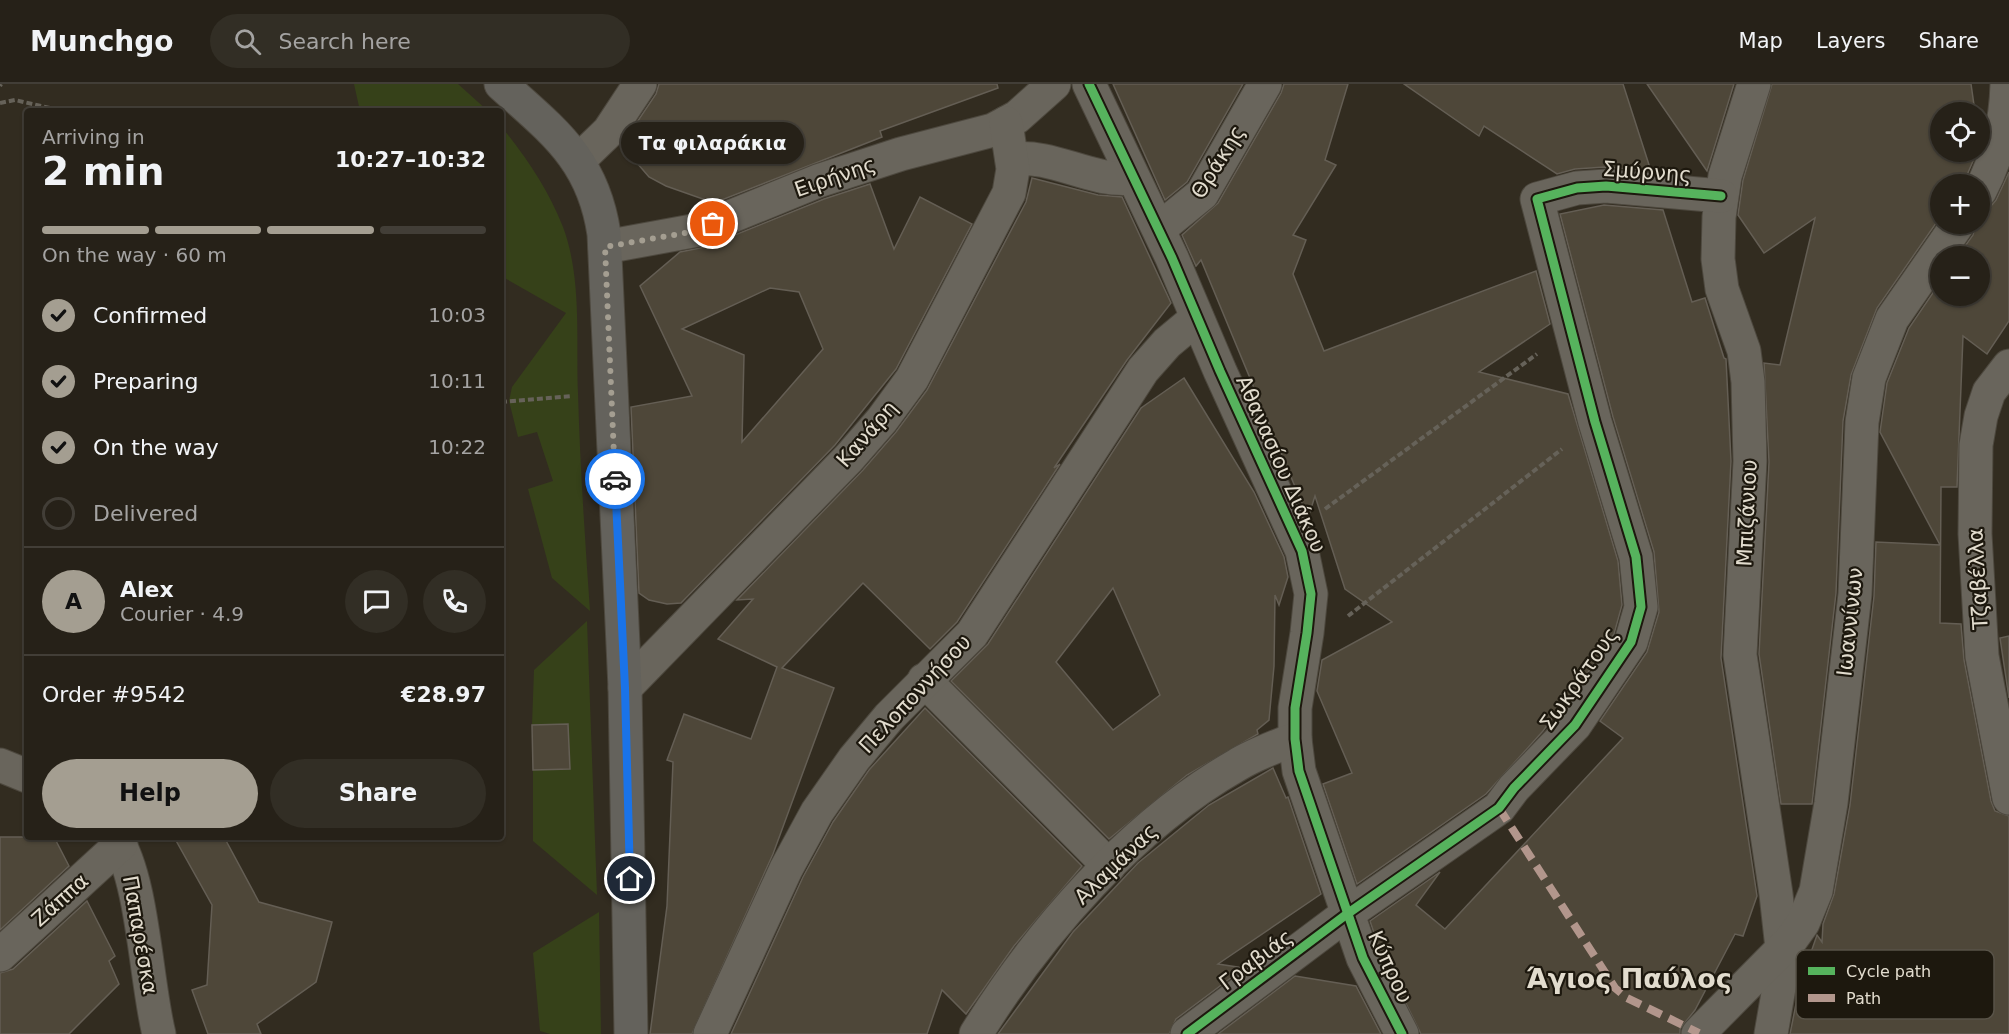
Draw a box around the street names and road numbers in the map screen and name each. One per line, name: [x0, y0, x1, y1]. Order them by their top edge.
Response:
street label: Θράκης: [1186, 121, 1250, 203]
street label: Ειρήνης: [791, 152, 879, 202]
street label: Σμύρνης: [1602, 157, 1692, 187]
street label: Αθανασίου Διάκου: [1231, 372, 1331, 556]
street label: Κανάρη: [832, 396, 902, 472]
street label: Μπιζάνιου: [1732, 459, 1762, 567]
street label: Τζαβέλλα: [1963, 528, 1993, 631]
street label: Ιωαννίνων: [1832, 566, 1868, 678]
street label: Σωκράτους: [1535, 623, 1623, 735]
street label: Πελοποννήσου: [854, 630, 976, 758]
street label: Αλαμάνας: [1070, 819, 1162, 909]
street label: Ζάππα: [27, 869, 93, 931]
street label: Παπαρέσκα: [118, 874, 162, 996]
street label: Γραβιάς: [1215, 925, 1297, 995]
street label: Κύπρου: [1363, 927, 1417, 1007]

